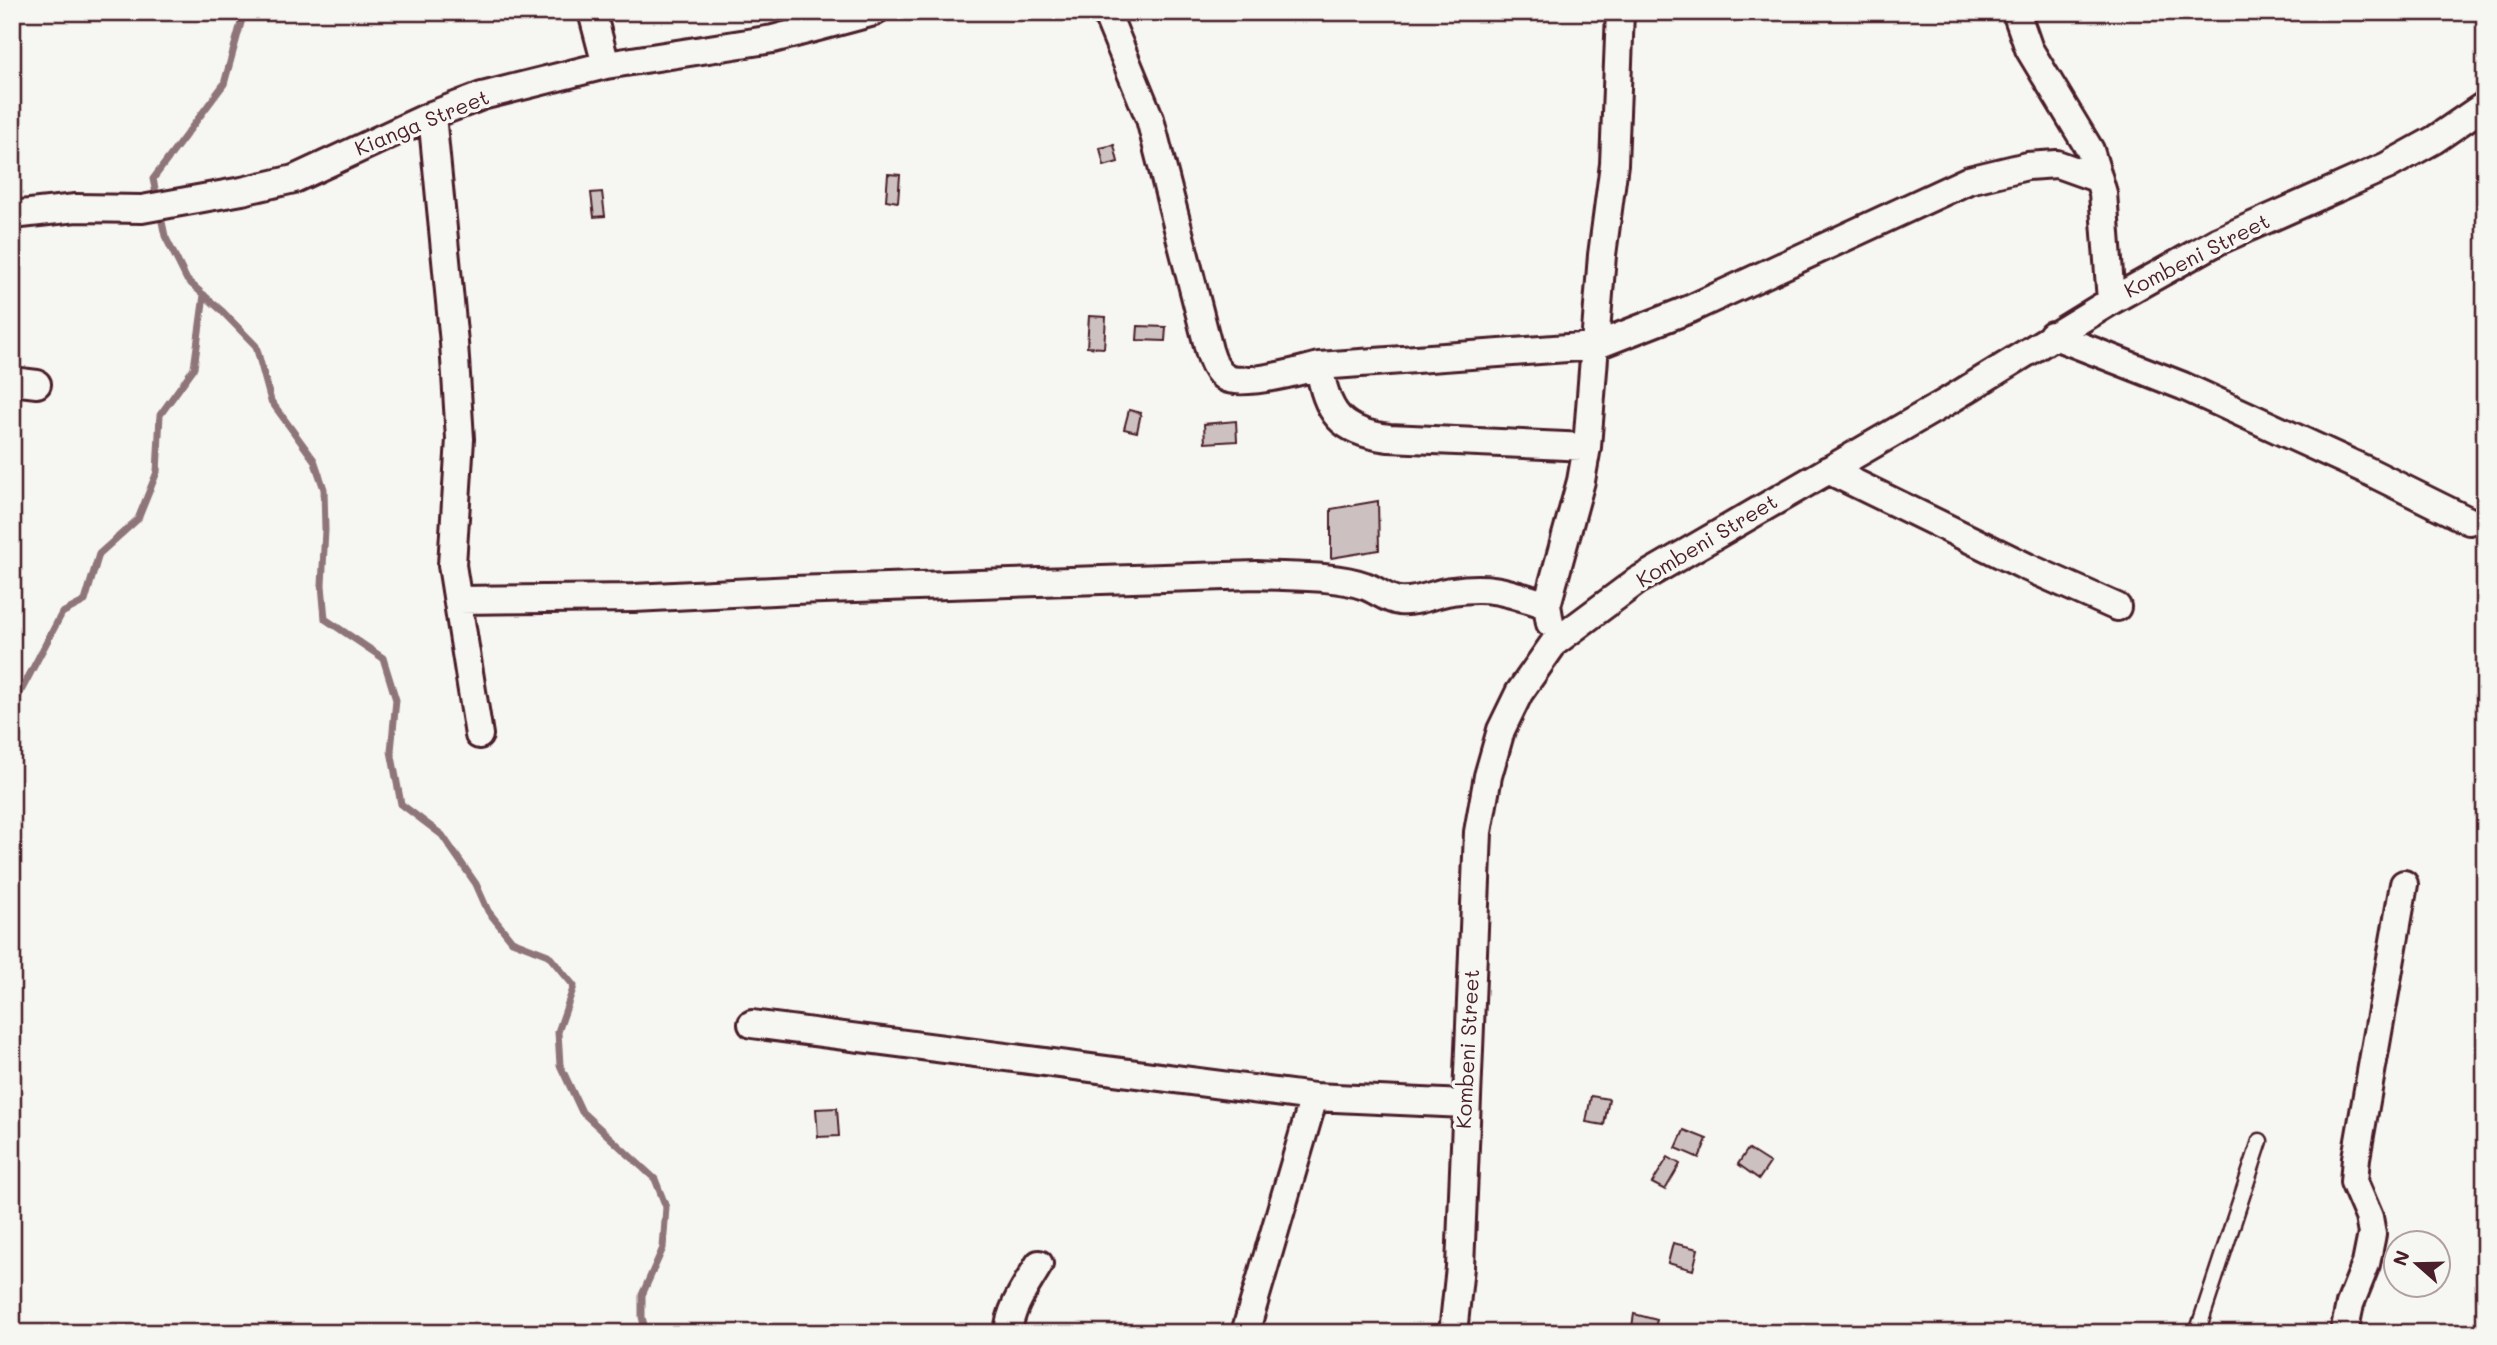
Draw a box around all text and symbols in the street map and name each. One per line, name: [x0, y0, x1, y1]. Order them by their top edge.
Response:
street label: Kianga Street: [350, 82, 493, 161]
street label: Kombeni Street: [2119, 206, 2274, 303]
street label: Kombeni Street: [1631, 487, 1782, 592]
street label: Kombeni Street: [1449, 968, 1484, 1129]
north arrow: [2382, 1230, 2452, 1300]
text: N: [2386, 1247, 2415, 1269]

